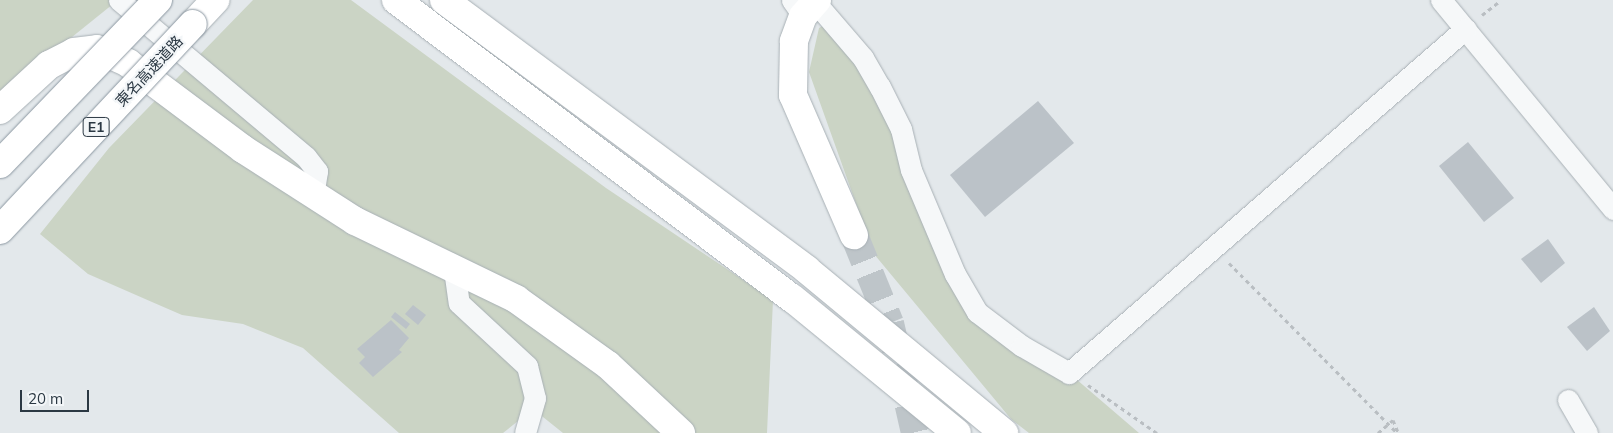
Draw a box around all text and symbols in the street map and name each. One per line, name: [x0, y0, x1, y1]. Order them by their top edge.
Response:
street label: 東名高速道路: [112, 32, 186, 110]
road number: E1: [82, 115, 110, 138]
scale bar: [22, 380, 91, 412]
text: 20 m: [28, 389, 63, 408]

